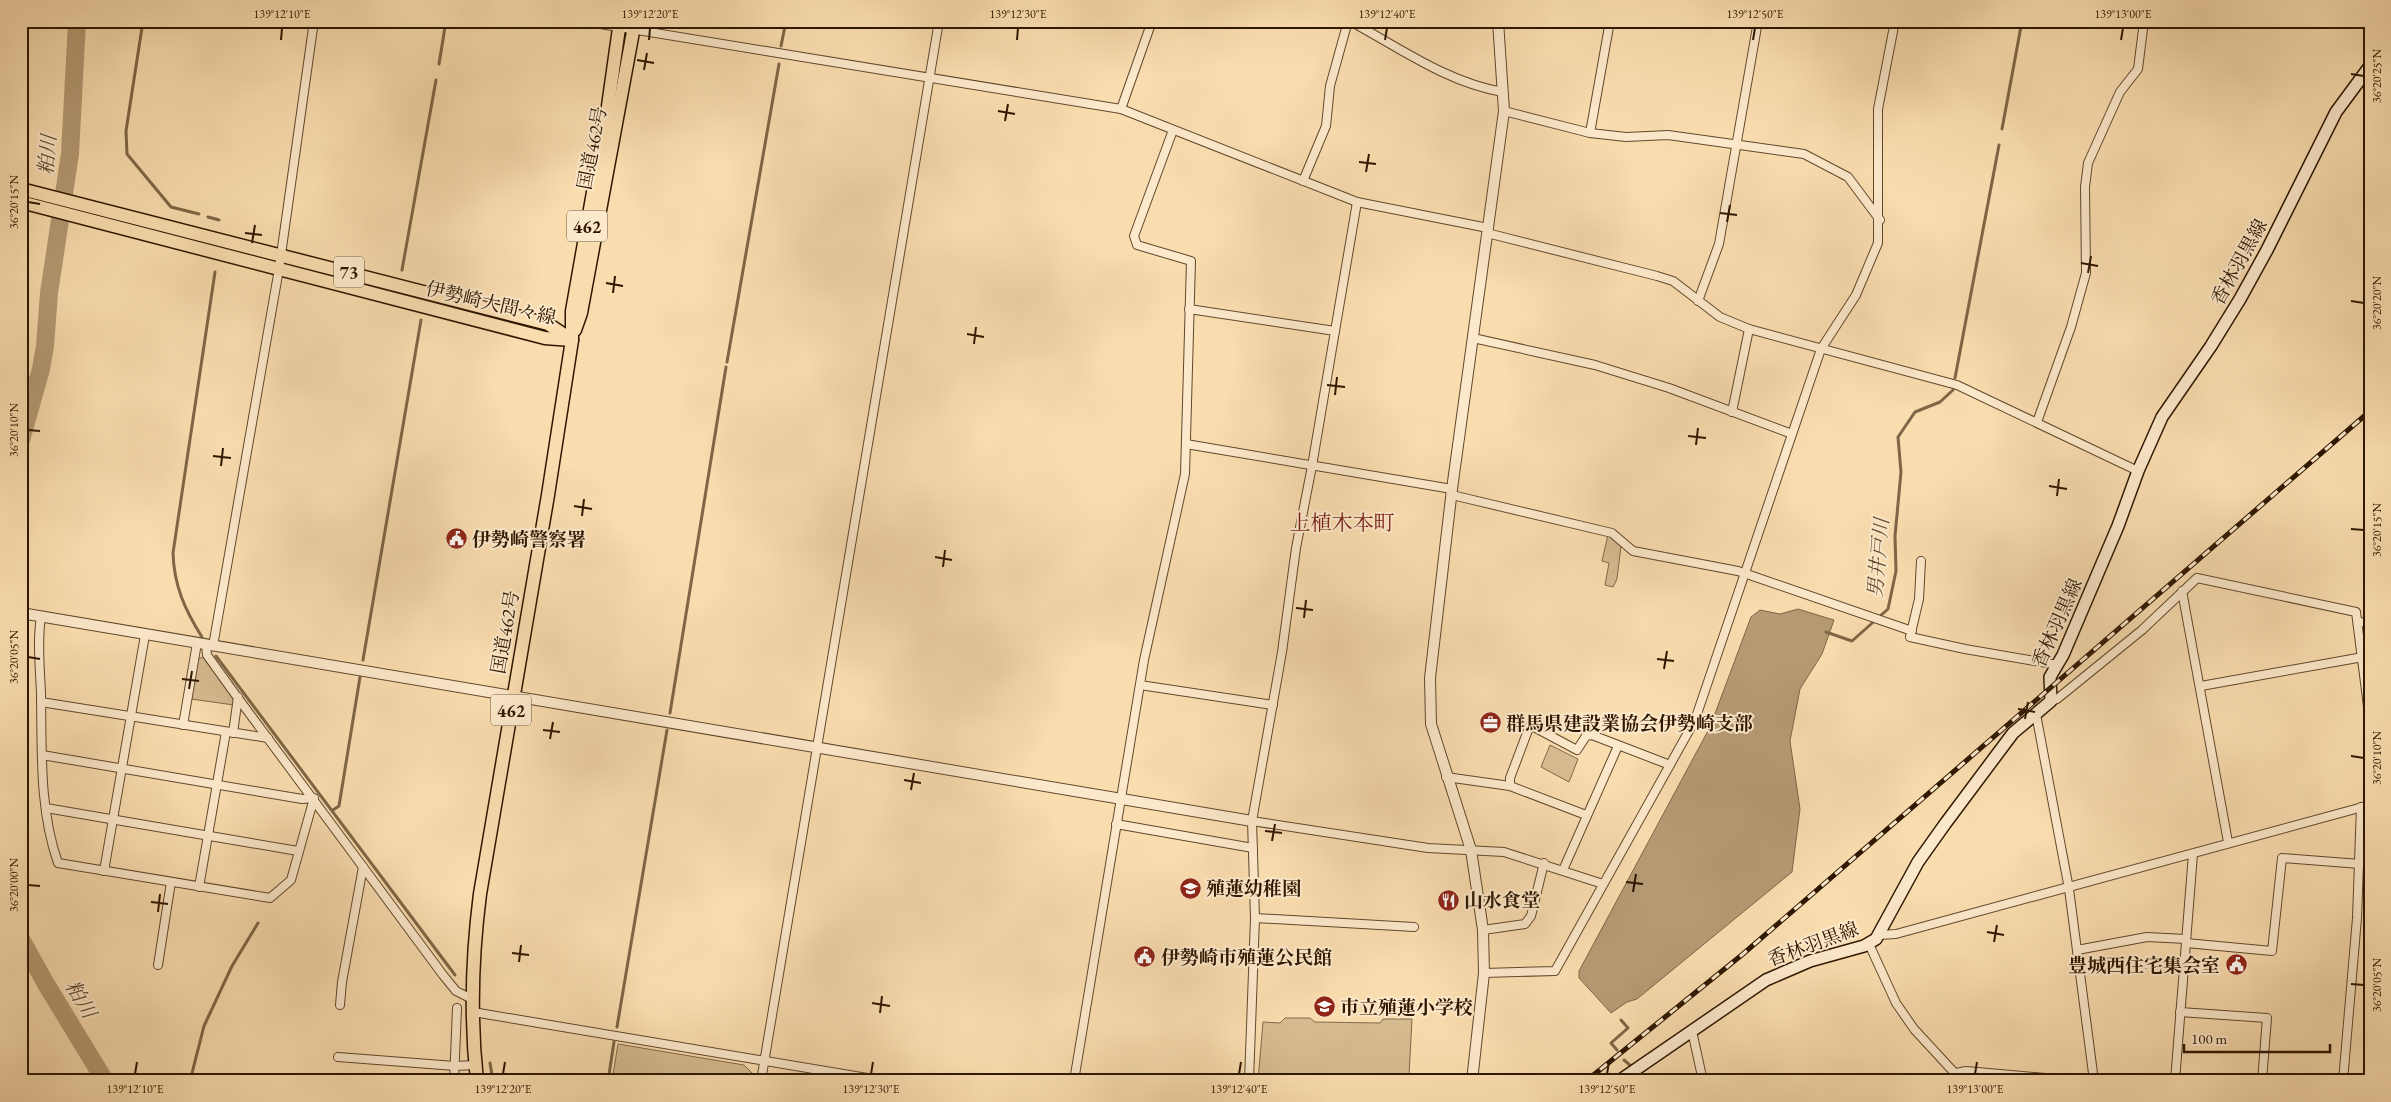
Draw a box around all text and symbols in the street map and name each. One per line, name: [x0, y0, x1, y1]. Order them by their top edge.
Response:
text: 139°12'10"E: [254, 6, 311, 22]
text: 139°12'20"E: [622, 6, 679, 22]
text: 139°12'30"E: [990, 6, 1047, 22]
text: 139°12'40"E: [1359, 6, 1416, 22]
text: 139°12'50"E: [1727, 6, 1784, 22]
text: 139°13'00"E: [2095, 6, 2152, 22]
text: 36°20'25"N: [2369, 49, 2385, 103]
street label: 国道462号: [572, 104, 612, 192]
water label: 粕川: [32, 132, 62, 176]
text: 36°20'15"N: [6, 175, 22, 229]
road number: 462: [567, 210, 607, 242]
street label: 香林羽黒線: [2205, 214, 2273, 310]
road number: 73: [334, 256, 364, 288]
street label: 伊勢崎大間々線: [423, 276, 559, 330]
text: 36°20'20"N: [2369, 276, 2385, 330]
text: 36°20'10"N: [6, 403, 22, 457]
text: 36°20'15"N: [2369, 503, 2385, 557]
district label: 上植木本町: [1290, 509, 1395, 536]
water label: 男井戸川: [1862, 515, 1895, 599]
public building icon: 伊勢崎警察署: [444, 527, 468, 551]
place label: 伊勢崎警察署: [472, 527, 586, 552]
street label: 香林羽黒線: [2026, 575, 2088, 671]
street label: 国道462号: [485, 588, 525, 676]
text: 36°20'05"N: [6, 630, 22, 684]
road number: 462: [491, 694, 531, 726]
office icon: 群馬県建設業協会伊勢崎支部: [1478, 711, 1502, 735]
place label: 群馬県建設業協会伊勢崎支部: [1506, 711, 1753, 736]
text: 36°20'10"N: [2369, 731, 2385, 785]
text: 36°20'00"N: [6, 858, 22, 912]
school or university icon: 殖蓮幼稚園: [1178, 876, 1202, 900]
place label: 殖蓮幼稚園: [1206, 876, 1301, 901]
restaurant icon: 山水食堂: [1436, 888, 1460, 912]
place label: 山水食堂: [1464, 888, 1540, 913]
street label: 香林羽黒線: [1764, 916, 1862, 972]
public building icon: 伊勢崎市殖蓮公民館: [1133, 945, 1157, 969]
place label: 伊勢崎市殖蓮公民館: [1161, 945, 1332, 970]
place label: 豊城西住宅集会室: [2068, 953, 2220, 978]
public building icon: 豊城西住宅集会室: [2224, 953, 2248, 977]
text: 36°20'05"N: [2369, 958, 2385, 1012]
water label: 粕川: [60, 975, 103, 1025]
school or university icon: 市立殖蓮小学校: [1312, 995, 1336, 1019]
place label: 市立殖蓮小学校: [1340, 995, 1473, 1020]
scale bar: [2184, 1022, 2330, 1054]
text: 100 m: [2191, 1029, 2228, 1048]
text: 139°12'10"E: [107, 1081, 164, 1097]
text: 139°12'20"E: [475, 1081, 532, 1097]
text: 139°12'30"E: [843, 1081, 900, 1097]
text: 139°12'40"E: [1211, 1081, 1268, 1097]
text: 139°12'50"E: [1579, 1081, 1636, 1097]
text: 139°13'00"E: [1947, 1081, 2004, 1097]

